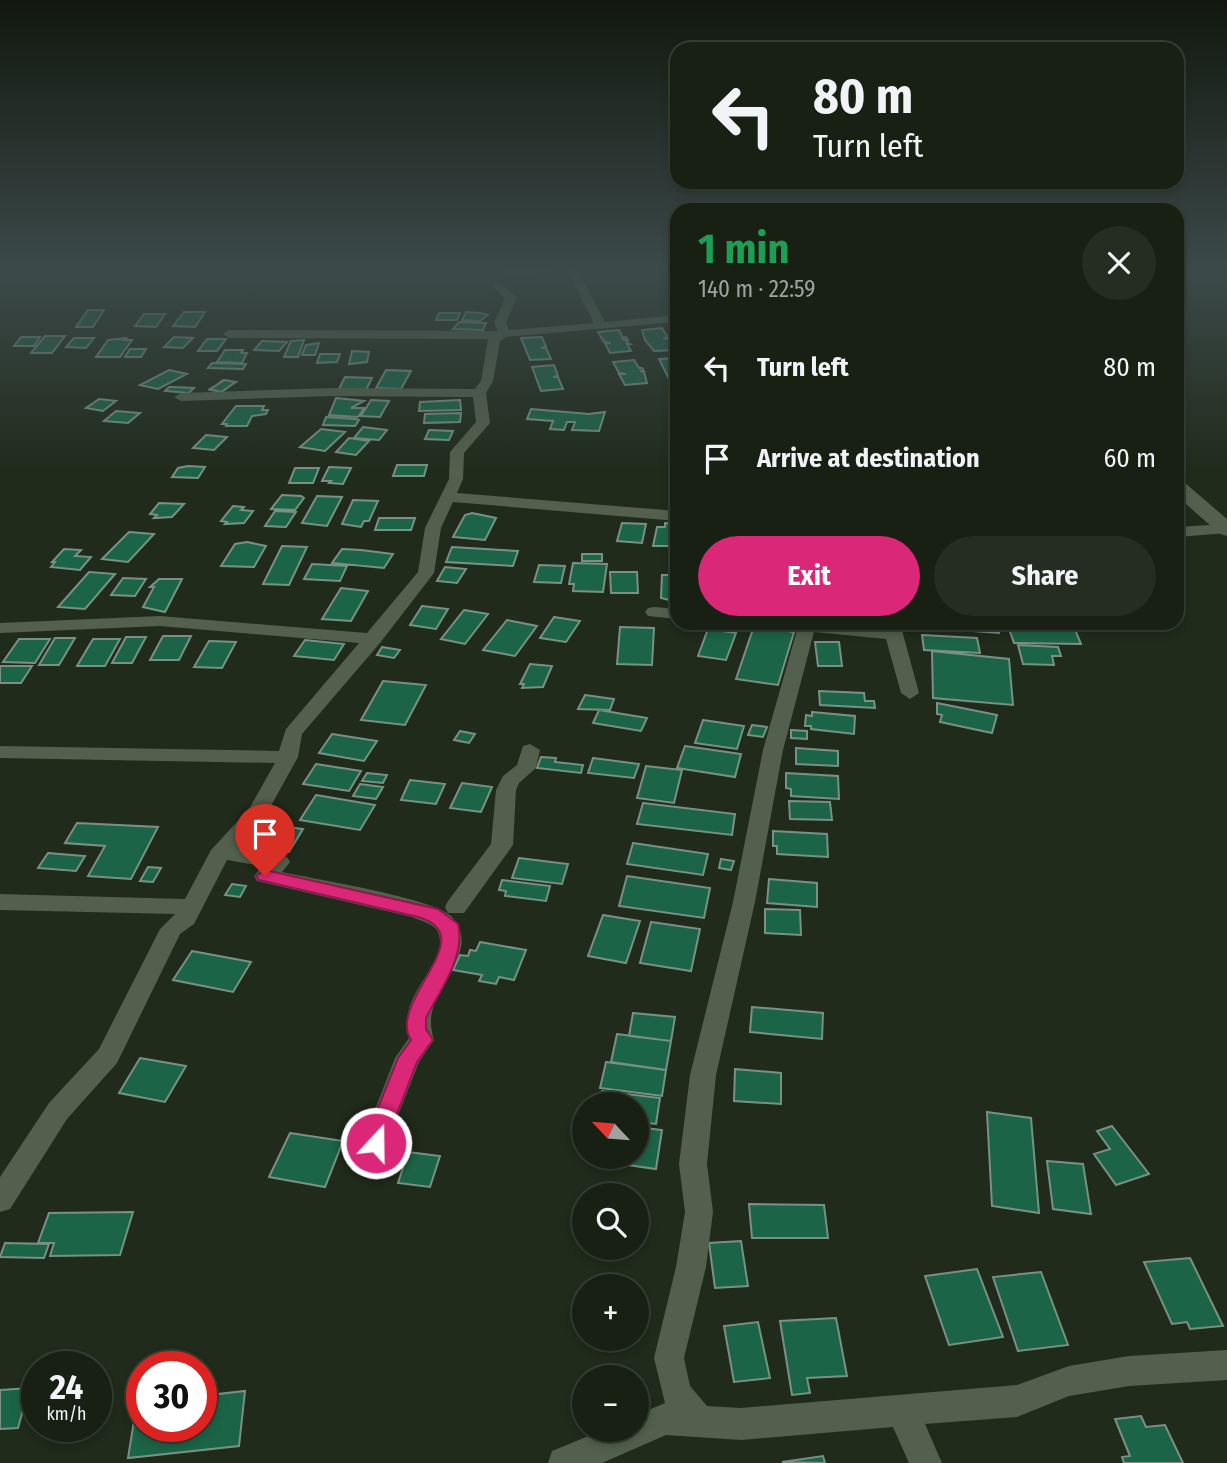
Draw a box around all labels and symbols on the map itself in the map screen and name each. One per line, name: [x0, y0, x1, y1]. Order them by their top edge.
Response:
pin: [235, 804, 295, 876]
north arrow: [572, 1092, 649, 1169]
position arrow: [339, 1106, 413, 1180]
speed limit sign: 30: [126, 1351, 217, 1442]

